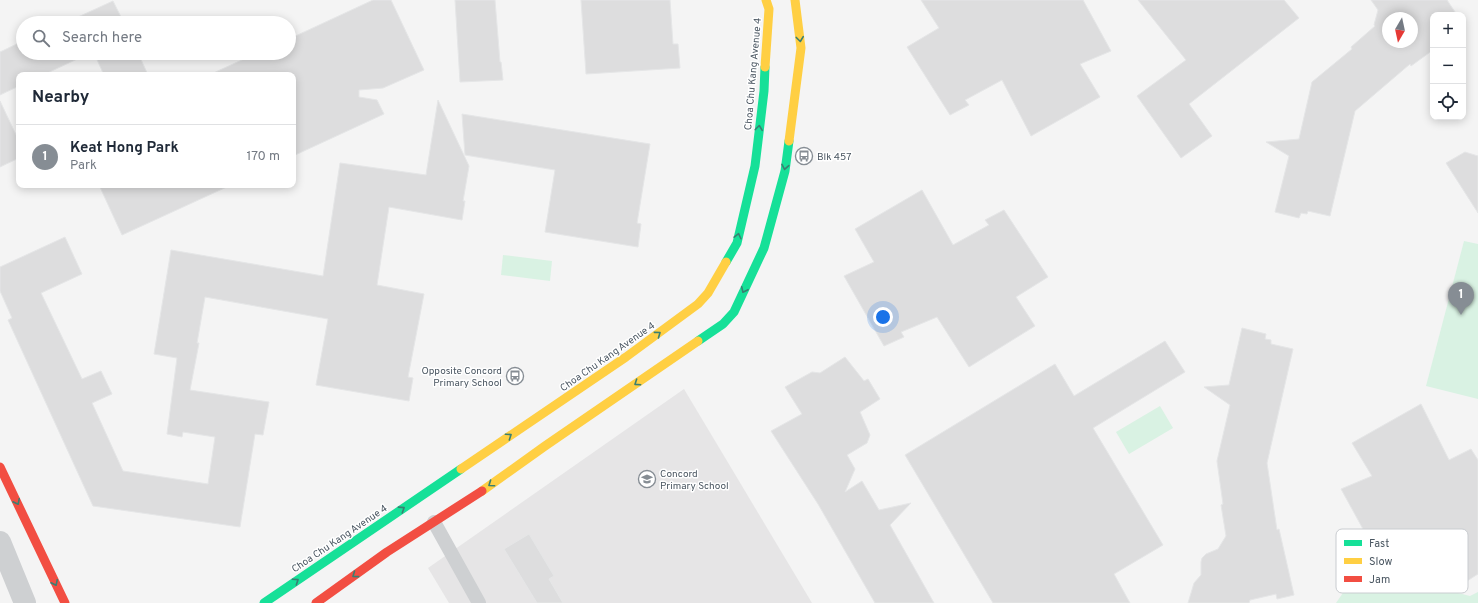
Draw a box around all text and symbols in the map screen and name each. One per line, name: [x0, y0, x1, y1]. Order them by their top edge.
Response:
north arrow: [1382, 12, 1418, 48]
map controls: [1430, 12, 1466, 120]
button: +: [1430, 12, 1466, 48]
search box: [16, 16, 296, 60]
street label: Choa Chu Kang Avenue 4: [742, 17, 765, 131]
icon: search: [30, 27, 52, 49]
text: Search here: [62, 29, 142, 48]
one-way arrow: [795, 36, 804, 42]
button: −: [1430, 48, 1466, 84]
button: locate: [1430, 84, 1466, 120]
text: Nearby: [32, 87, 89, 109]
one-way arrow: [754, 125, 763, 131]
text: Keat Hong Park: [70, 139, 179, 158]
bus stop icon: Blk 457: [794, 146, 814, 166]
text: 1: [42, 149, 48, 165]
text: 170 m: [246, 149, 280, 165]
place label: Blk 457: [817, 151, 851, 164]
text: Park: [70, 158, 97, 174]
one-way arrow: [781, 164, 790, 171]
one-way arrow: [734, 233, 742, 239]
pin: 1: [1448, 282, 1474, 315]
one-way arrow: [741, 286, 749, 294]
your location: [873, 307, 893, 327]
street label: Choa Chu Kang Avenue 4: [558, 320, 658, 395]
one-way arrow: [653, 332, 660, 339]
place label: Opposite Concord Primary School: [421, 365, 502, 390]
bus stop icon: Opposite Concord Primary School: [505, 366, 525, 386]
one-way arrow: [634, 378, 641, 386]
one-way arrow: [505, 434, 512, 441]
place label: Concord Primary School: [660, 468, 729, 493]
school or university icon: Concord Primary School: [637, 469, 657, 489]
one-way arrow: [488, 479, 495, 486]
one-way arrow: [12, 498, 20, 505]
street label: Choa Chu Kang Avenue 4: [289, 502, 390, 576]
one-way arrow: [398, 506, 405, 514]
legend: [1336, 529, 1468, 593]
text: Fast: [1369, 537, 1389, 551]
text: Slow: [1369, 555, 1392, 569]
one-way arrow: [353, 570, 360, 577]
text: Jam: [1369, 573, 1390, 587]
one-way arrow: [292, 578, 299, 586]
one-way arrow: [50, 579, 58, 587]

